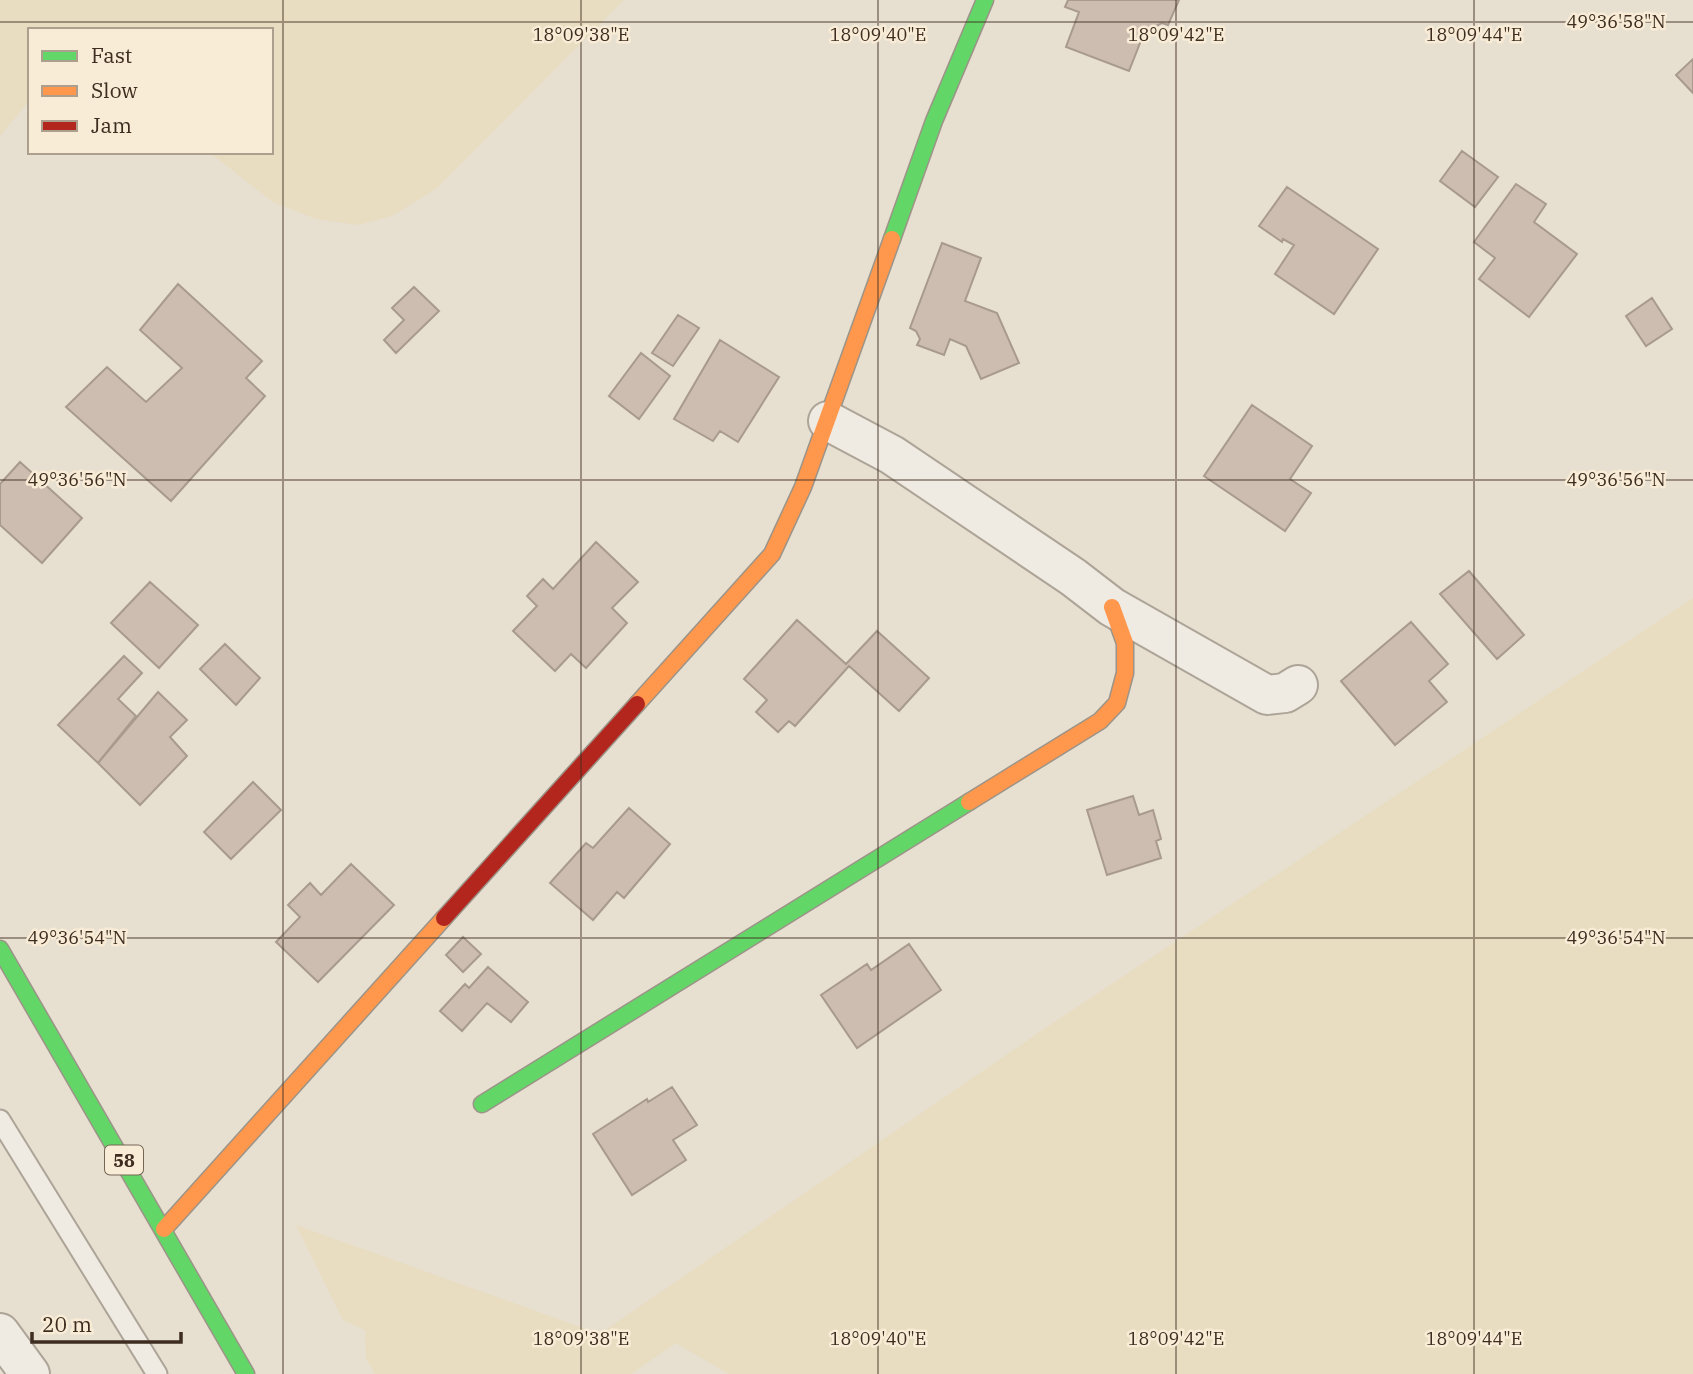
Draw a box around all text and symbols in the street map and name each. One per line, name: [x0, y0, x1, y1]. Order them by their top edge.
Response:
text: 49°36'58"N: [1567, 10, 1666, 33]
text: 18°09'38"E: [533, 23, 629, 46]
text: 18°09'40"E: [830, 23, 926, 46]
text: 18°09'42"E: [1128, 23, 1224, 46]
text: 18°09'44"E: [1426, 23, 1522, 46]
legend: [28, 28, 273, 154]
text: Fast: [91, 41, 132, 69]
text: Slow: [91, 76, 138, 104]
text: Jam: [91, 111, 132, 139]
text: 49°36'56"N: [28, 468, 127, 491]
text: 49°36'56"N: [1567, 468, 1666, 491]
text: 49°36'54"N: [28, 926, 127, 949]
text: 49°36'54"N: [1567, 926, 1666, 949]
road number: 58: [105, 1146, 143, 1175]
scale bar: [32, 1300, 180, 1344]
text: 20 m: [42, 1310, 92, 1338]
text: 18°09'38"E: [533, 1327, 629, 1350]
text: 18°09'40"E: [830, 1327, 926, 1350]
text: 18°09'42"E: [1128, 1327, 1224, 1350]
text: 18°09'44"E: [1426, 1327, 1522, 1350]

